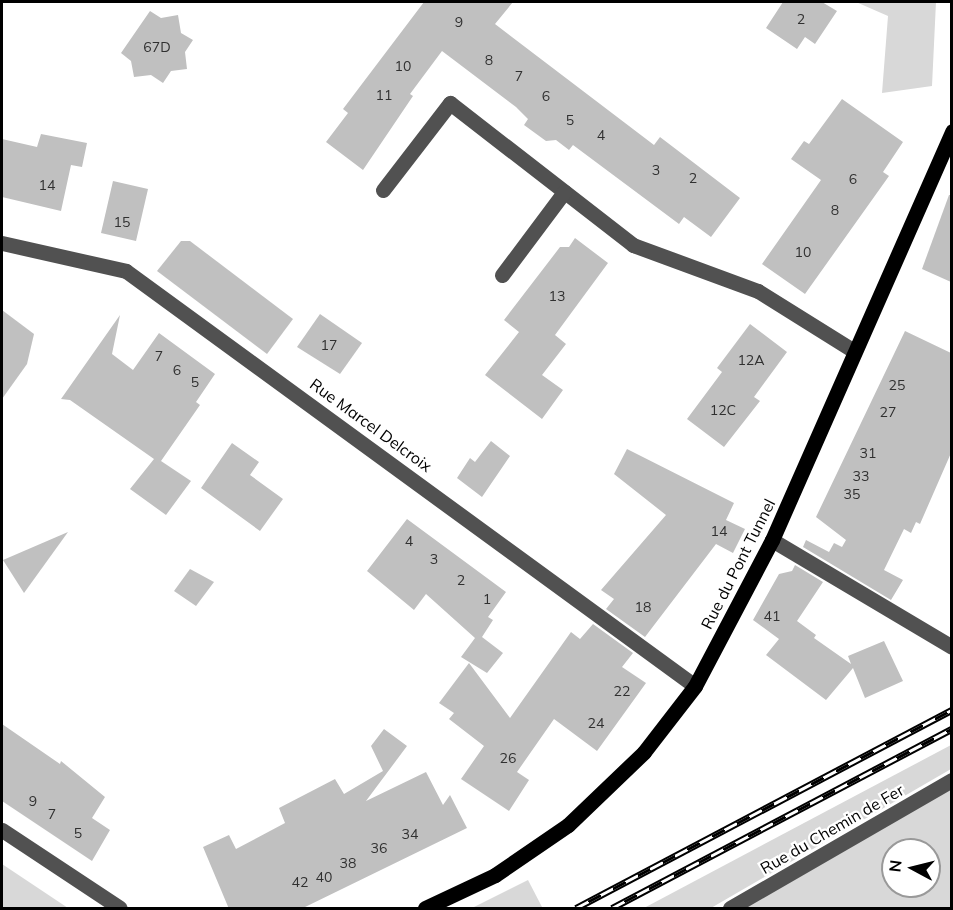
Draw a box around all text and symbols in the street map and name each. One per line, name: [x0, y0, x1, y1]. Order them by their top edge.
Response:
house number: 2: [797, 11, 805, 27]
house number: 9: [455, 14, 463, 30]
house number: 67D: [143, 39, 171, 55]
house number: 8: [485, 52, 493, 68]
house number: 10: [395, 58, 411, 74]
house number: 7: [515, 68, 523, 84]
house number: 11: [376, 87, 392, 103]
house number: 6: [542, 88, 550, 104]
house number: 5: [566, 112, 574, 128]
house number: 4: [597, 127, 605, 143]
house number: 3: [652, 162, 660, 178]
house number: 2: [689, 170, 697, 186]
house number: 6: [849, 171, 857, 187]
house number: 14: [39, 177, 55, 193]
house number: 8: [831, 202, 839, 218]
house number: 15: [114, 214, 130, 230]
house number: 10: [795, 244, 811, 260]
house number: 13: [549, 288, 565, 304]
house number: 17: [321, 337, 337, 353]
house number: 7: [155, 348, 163, 364]
house number: 12A: [737, 352, 765, 368]
house number: 6: [173, 362, 181, 378]
house number: 5: [191, 374, 199, 390]
street label: Rue Marcel Delcroix: [306, 374, 436, 476]
house number: 25: [889, 377, 905, 393]
house number: 12C: [710, 402, 736, 418]
house number: 27: [880, 404, 896, 420]
house number: 31: [860, 445, 876, 461]
house number: 33: [853, 468, 869, 484]
house number: 35: [844, 486, 860, 502]
street label: Rue du Pont Tunnel: [697, 496, 779, 632]
house number: 14: [711, 523, 727, 539]
house number: 4: [405, 533, 413, 549]
house number: 3: [430, 551, 438, 567]
house number: 2: [457, 572, 465, 588]
house number: 1: [483, 591, 491, 607]
house number: 18: [635, 599, 651, 615]
house number: 41: [764, 608, 780, 624]
house number: 22: [614, 683, 630, 699]
house number: 24: [588, 715, 604, 731]
house number: 26: [500, 750, 516, 766]
street label: Rue du Chemin de Fer: [757, 780, 907, 878]
house number: 9: [29, 793, 37, 809]
house number: 7: [48, 806, 56, 822]
house number: 5: [74, 825, 82, 841]
house number: 34: [402, 826, 418, 842]
north arrow: [881, 838, 941, 898]
house number: 36: [371, 840, 387, 856]
house number: 38: [340, 855, 356, 871]
text: N: [884, 859, 906, 873]
house number: 40: [316, 869, 332, 885]
house number: 42: [292, 874, 308, 890]

